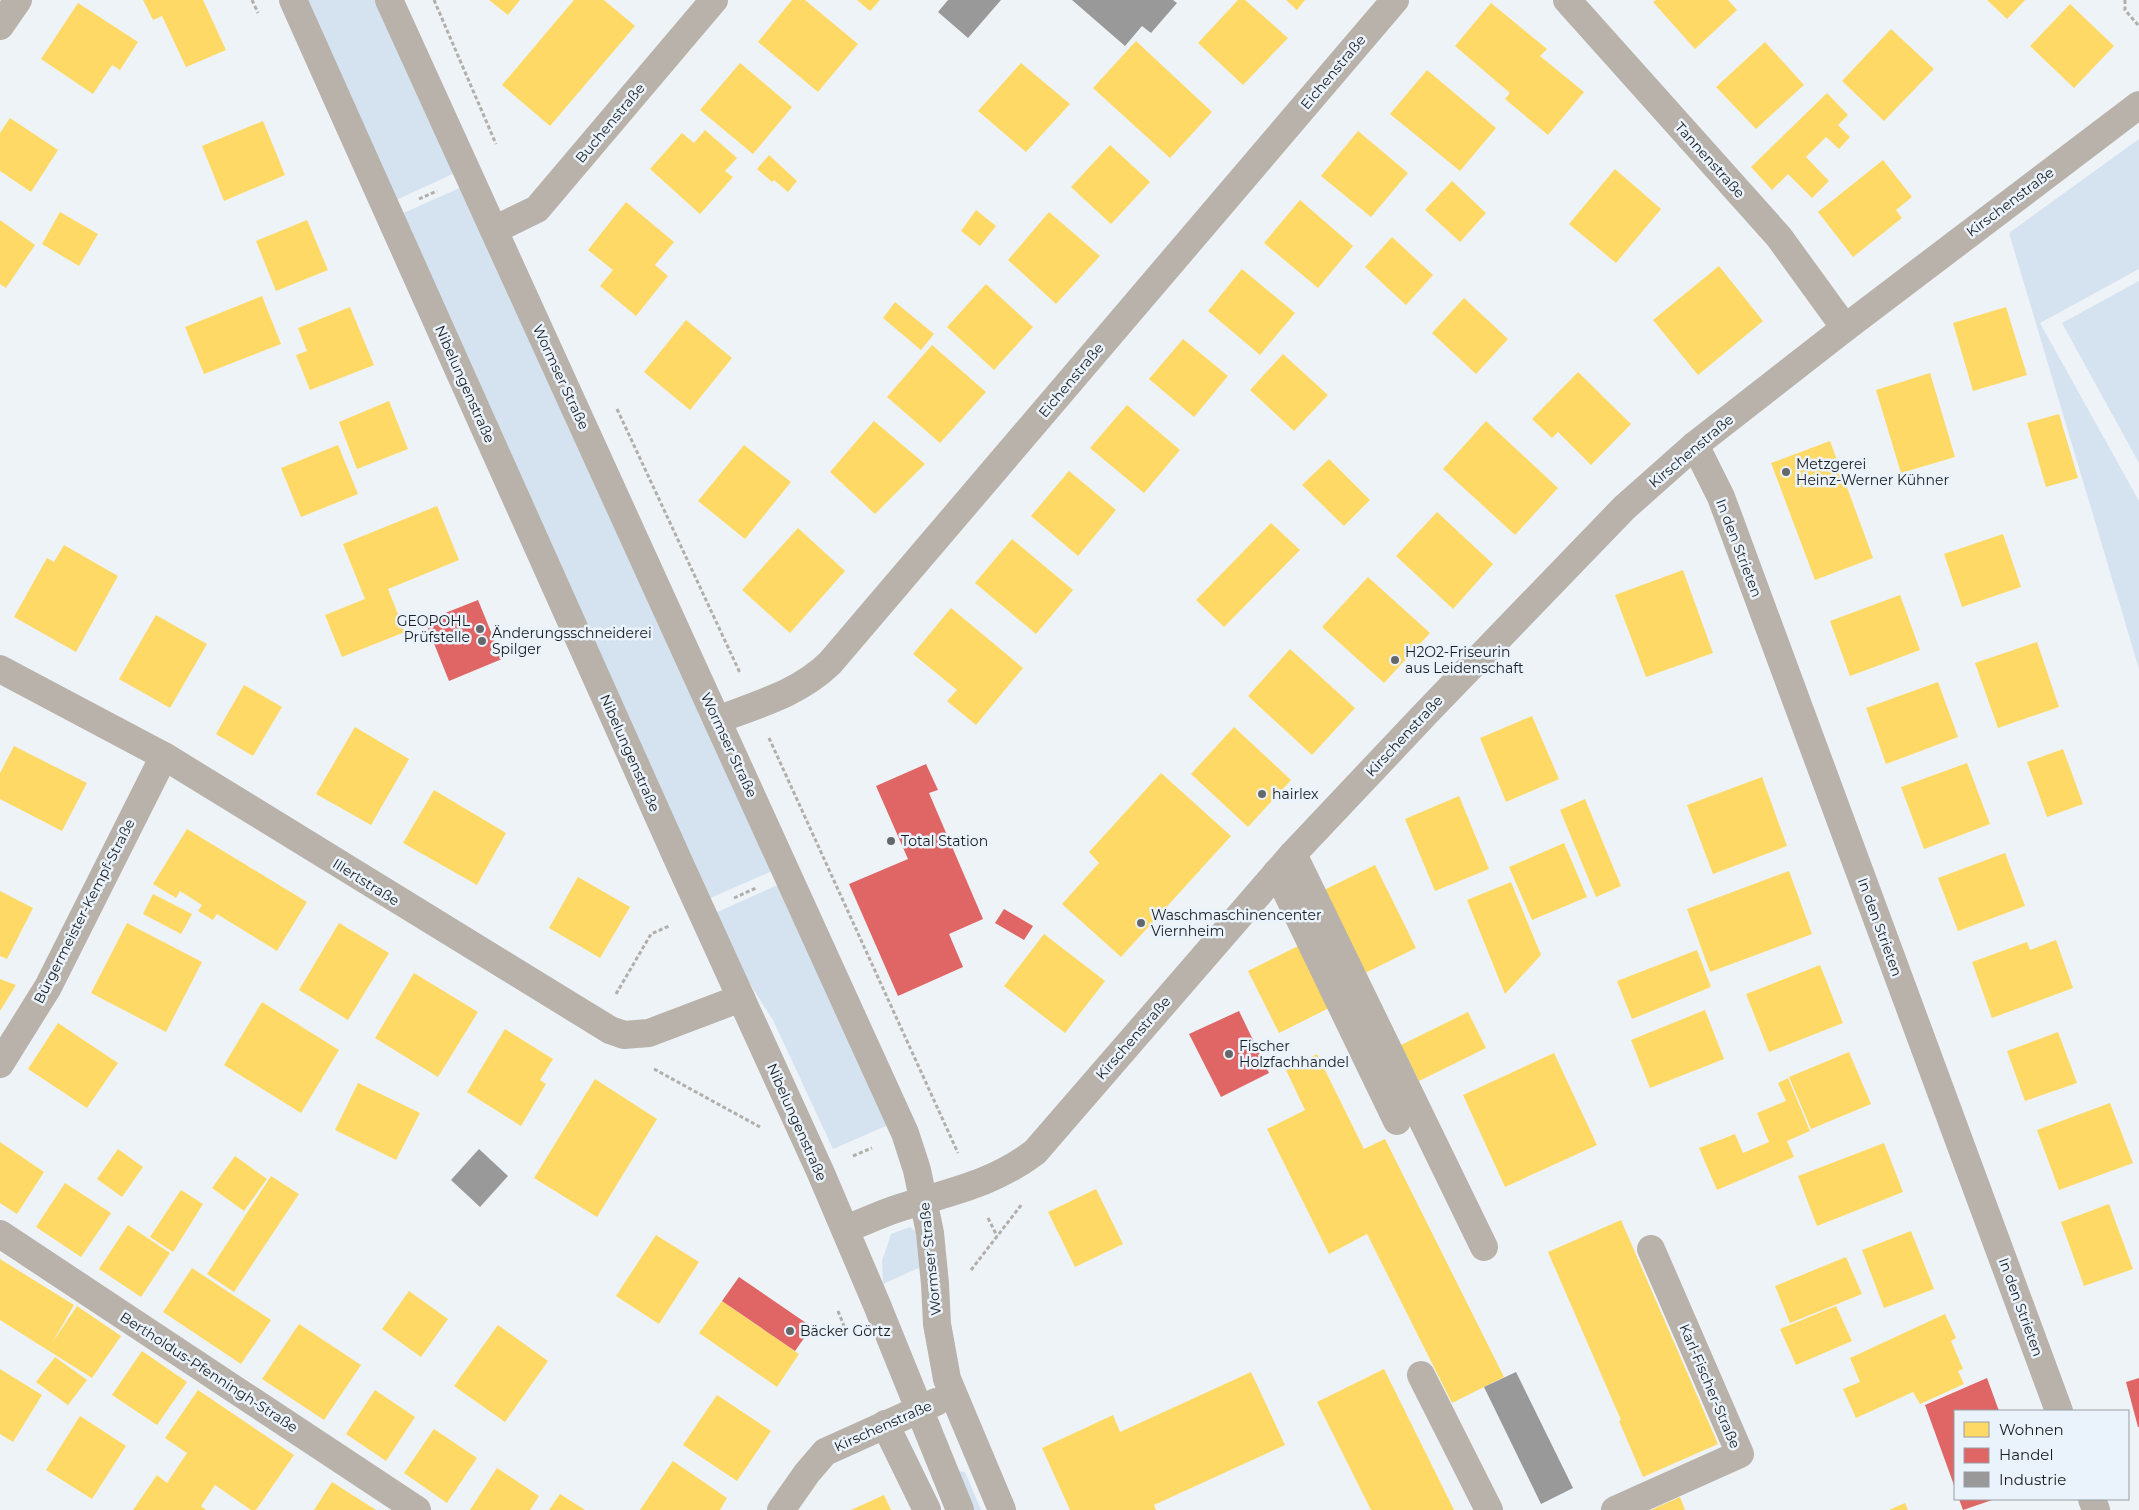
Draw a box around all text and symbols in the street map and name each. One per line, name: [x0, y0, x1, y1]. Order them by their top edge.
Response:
street label: Eichenstraße: [1297, 31, 1369, 113]
street label: Buchenstraße: [571, 79, 649, 167]
street label: Tannenstraße: [1671, 118, 1749, 202]
street label: Kirschenstraße: [1963, 163, 2057, 241]
street label: Nibelungenstraße: [431, 322, 499, 446]
street label: Wormser Straße: [529, 322, 593, 432]
street label: Eichenstraße: [1035, 339, 1107, 421]
street label: Kirschenstraße: [1645, 410, 1737, 492]
place label: Metzgerei Heinz-Werner Kühner: [1796, 455, 1949, 489]
marker: Metzgerei Heinz-Werner Kühner: [1780, 466, 1792, 478]
street label: In den Strieten: [1712, 496, 1766, 600]
place label: GEOPOHL Prüfstelle: [397, 612, 471, 646]
marker: GEOPOHL Prüfstelle: [474, 623, 486, 635]
place label: Änderungsschneiderei Spilger: [492, 624, 652, 658]
marker: Änderungsschneiderei Spilger: [476, 635, 488, 647]
place label: H2O2-Friseurin aus Leidenschaft: [1405, 643, 1524, 677]
marker: H2O2-Friseurin aus Leidenschaft: [1389, 654, 1401, 666]
street label: Wormser Straße: [697, 690, 761, 800]
street label: Nibelungenstraße: [596, 691, 664, 815]
street label: Kirschenstraße: [1362, 691, 1446, 781]
place label: hairlex: [1272, 785, 1319, 803]
marker: hairlex: [1256, 788, 1268, 800]
street label: Bürgermeister-Kempf-Straße: [29, 816, 139, 1006]
place label: Total Station: [901, 832, 988, 850]
marker: Total Station: [885, 835, 897, 847]
street label: Illertstraße: [329, 854, 403, 910]
street label: In den Strieten: [1854, 875, 1906, 979]
place label: Waschmaschinencenter Viernheim: [1151, 906, 1322, 940]
marker: Waschmaschinencenter Viernheim: [1135, 917, 1147, 929]
street label: Kirschenstraße: [1092, 993, 1174, 1083]
place label: Fischer Holzfachhandel: [1239, 1037, 1349, 1071]
marker: Fischer Holzfachhandel: [1223, 1048, 1235, 1060]
street label: Nibelungenstraße: [763, 1060, 831, 1184]
street label: Wormser Straße: [915, 1201, 945, 1317]
street label: In den Strieten: [1995, 1255, 2047, 1359]
street label: Bertholdus-Pfenningh-Straße: [117, 1308, 301, 1436]
street label: Karl-Fischer-Straße: [1676, 1321, 1744, 1451]
place label: Bäcker Görtz: [800, 1322, 891, 1340]
marker: Bäcker Görtz: [784, 1325, 796, 1337]
street label: Kirschenstraße: [831, 1396, 935, 1456]
legend: [1954, 1410, 2129, 1500]
text: Wohnen: [1999, 1420, 2064, 1439]
text: Handel: [1999, 1445, 2053, 1464]
text: Industrie: [1999, 1470, 2066, 1489]

